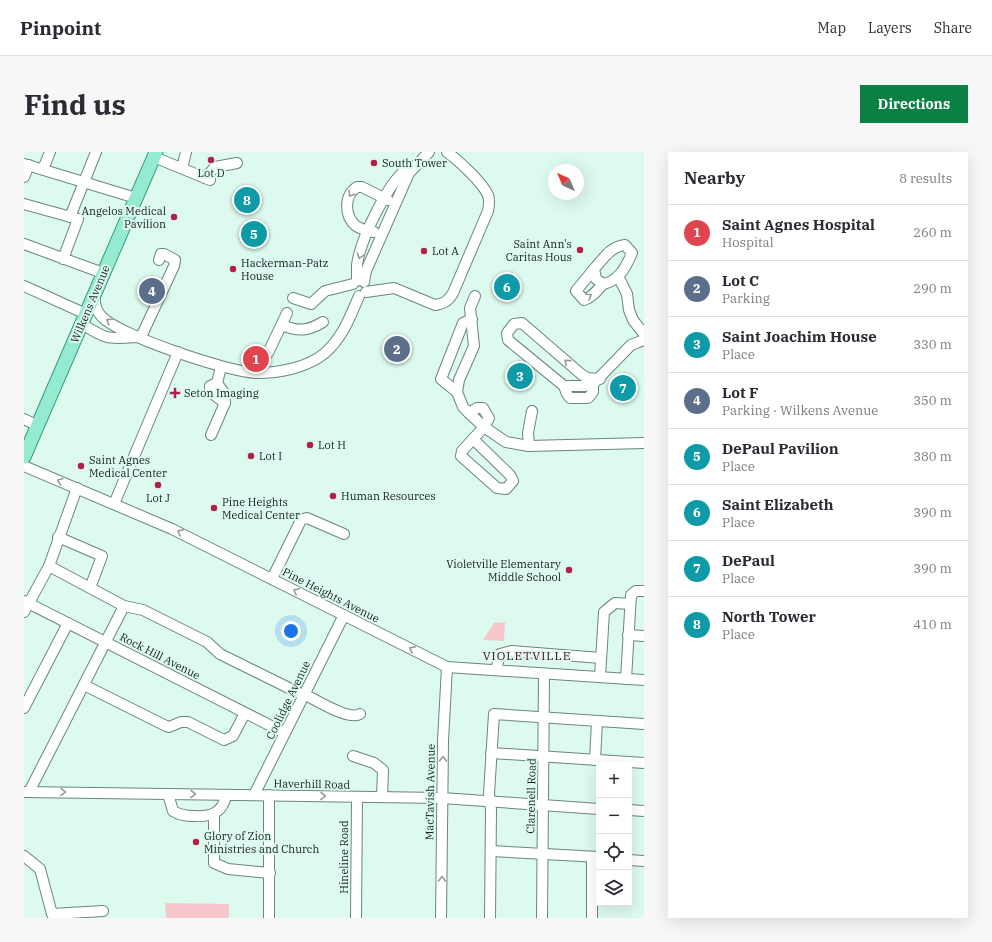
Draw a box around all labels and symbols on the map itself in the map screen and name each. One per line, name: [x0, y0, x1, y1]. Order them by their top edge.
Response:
marker: Lot D: [206, 155, 216, 165]
place label: South Tower: [382, 156, 447, 170]
marker: South Tower: [369, 158, 379, 168]
north arrow: [548, 164, 584, 200]
place label: Lot D: [198, 166, 225, 180]
pin: 8: [234, 185, 260, 215]
one-way arrow: [349, 189, 356, 196]
place label: Angelos Medical Pavilion: [81, 204, 166, 231]
marker: Angelos Medical Pavilion: [169, 212, 179, 222]
pin: 5: [241, 219, 267, 249]
place label: Saint Ann's Caritas Hous: [506, 237, 572, 264]
place label: Lot A: [432, 244, 459, 258]
marker: Saint Ann's Caritas Hous: [575, 245, 585, 255]
marker: Lot A: [419, 246, 429, 256]
one-way arrow: [356, 252, 365, 259]
place label: Hackerman-Patz House: [241, 256, 329, 283]
street label: Wilkens Avenue: [67, 263, 113, 345]
marker: Hackerman-Patz House: [228, 264, 238, 274]
pin: 6: [494, 272, 520, 302]
pin: 4: [139, 276, 165, 306]
one-way arrow: [585, 294, 592, 301]
one-way arrow: [106, 319, 113, 326]
pin: 2: [384, 334, 410, 364]
pin: 1: [243, 344, 269, 374]
one-way arrow: [564, 359, 572, 366]
pin: 3: [507, 361, 533, 391]
pin: 7: [610, 373, 636, 403]
place label: Seton Imaging: [184, 386, 259, 400]
marker: Seton Imaging: [169, 387, 181, 399]
place label: Lot H: [318, 438, 346, 452]
marker: Lot H: [305, 440, 315, 450]
place label: Lot I: [259, 449, 282, 463]
marker: Lot I: [246, 451, 256, 461]
place label: Saint Agnes Medical Center: [89, 453, 167, 480]
marker: Saint Agnes Medical Center: [76, 461, 86, 471]
one-way arrow: [57, 478, 65, 486]
marker: Lot J: [153, 480, 163, 490]
place label: Human Resources: [341, 489, 436, 503]
place label: Lot J: [146, 491, 170, 505]
marker: Human Resources: [328, 491, 338, 501]
place label: Pine Heights Medical Center: [222, 495, 300, 522]
marker: Pine Heights Medical Center: [209, 503, 219, 513]
one-way arrow: [176, 530, 184, 537]
place label: Violetville Elementary Middle School: [446, 557, 561, 584]
street label: Pine Heights Avenue: [280, 564, 382, 626]
marker: Violetville Elementary Middle School: [564, 565, 574, 575]
one-way arrow: [292, 588, 300, 596]
your location: [281, 621, 301, 641]
street label: Rock Hill Avenue: [118, 630, 203, 682]
one-way arrow: [409, 646, 416, 654]
district label: VIOLETVILLE: [483, 648, 571, 663]
street label: Coolidge Avenue: [263, 658, 313, 742]
street label: MacTavish Avenue: [422, 744, 438, 840]
one-way arrow: [439, 756, 447, 762]
street label: Clarenell Road: [523, 758, 539, 834]
street label: Haverhill Road: [273, 776, 351, 792]
one-way arrow: [60, 788, 66, 796]
one-way arrow: [190, 790, 196, 798]
one-way arrow: [320, 792, 326, 800]
street label: Hineline Road: [337, 820, 351, 894]
place label: Glory of Zion Ministries and Church: [204, 829, 320, 856]
marker: Glory of Zion Ministries and Church: [191, 837, 201, 847]
one-way arrow: [438, 876, 446, 882]

